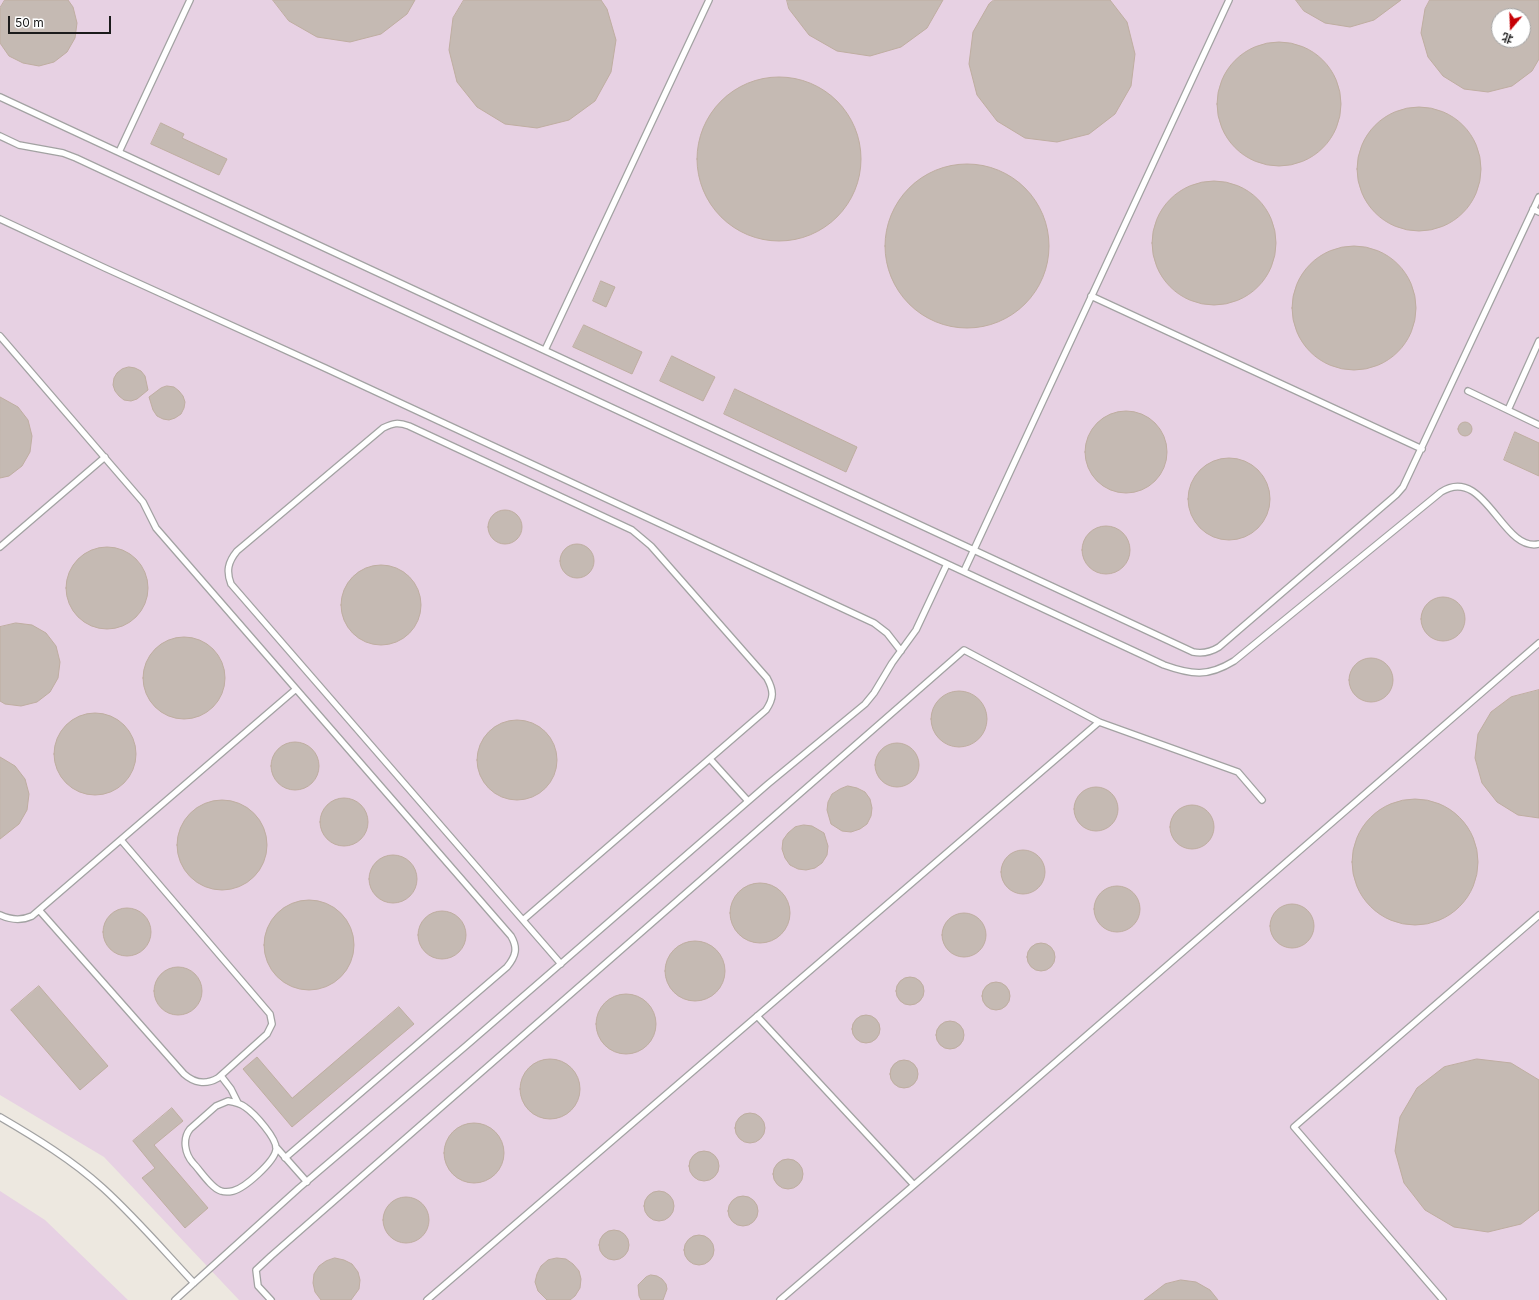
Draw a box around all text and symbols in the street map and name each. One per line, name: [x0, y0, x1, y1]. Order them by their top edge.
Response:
scale bar: [10, 8, 113, 34]
north arrow: [1491, 8, 1531, 48]
text: 50 m: [15, 15, 44, 30]
text: 北: [1500, 30, 1515, 47]

